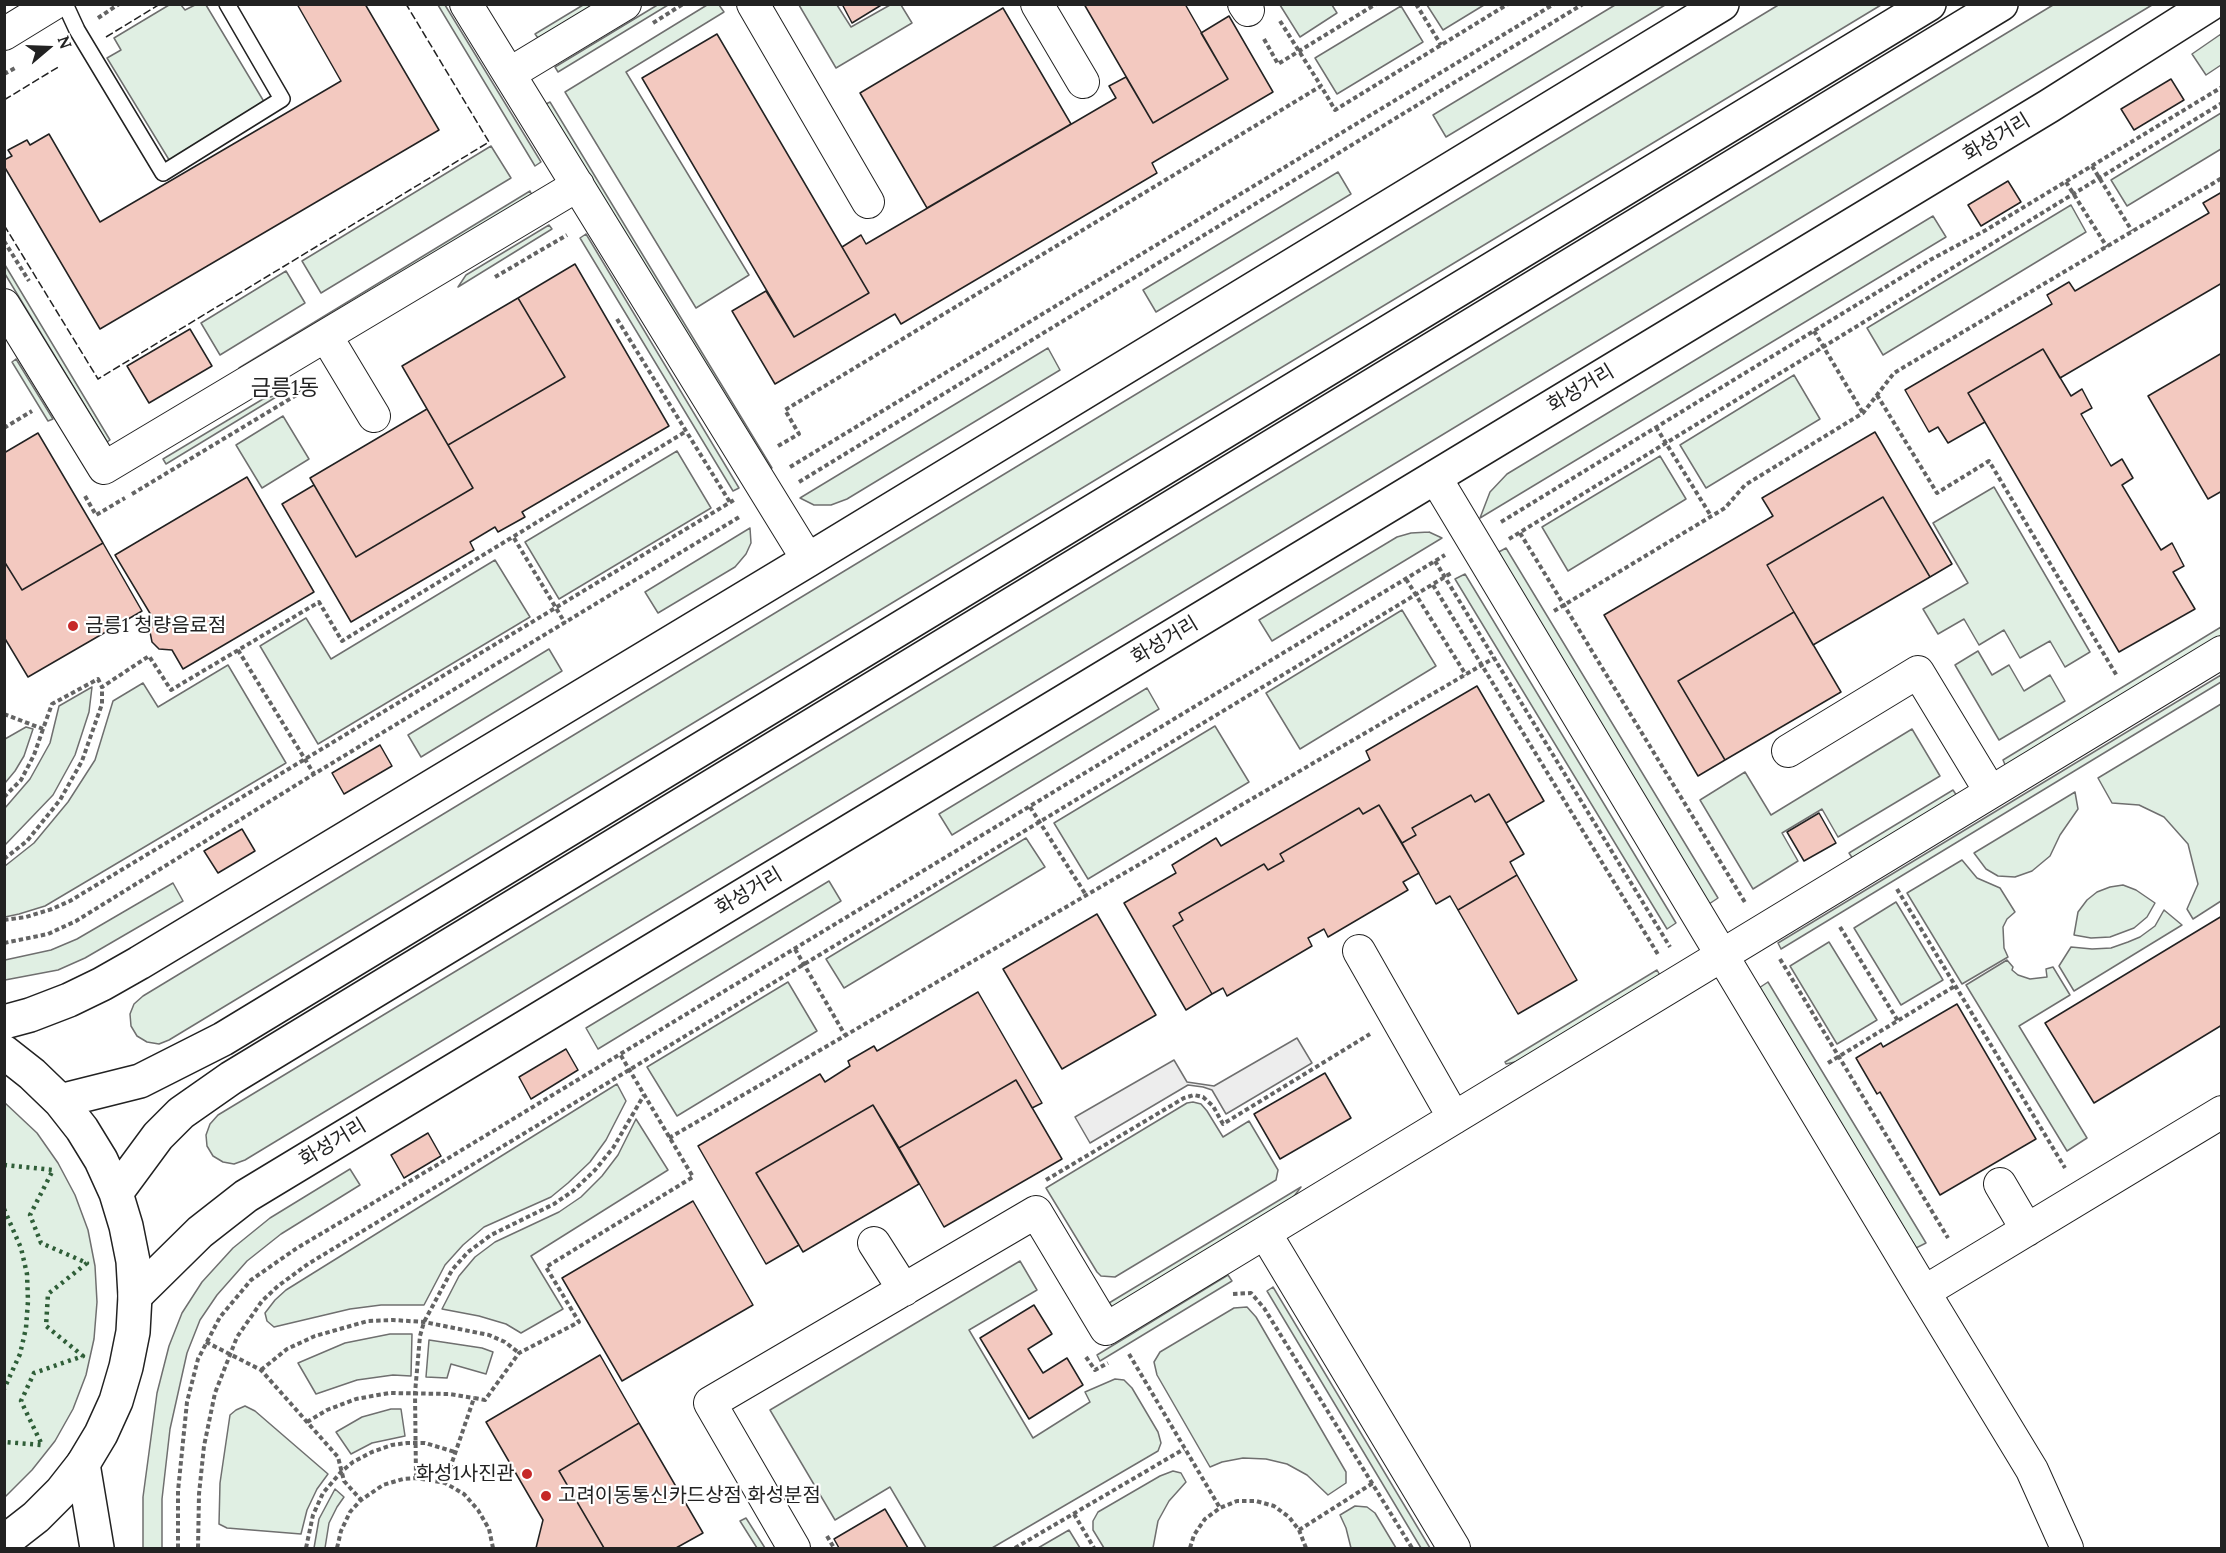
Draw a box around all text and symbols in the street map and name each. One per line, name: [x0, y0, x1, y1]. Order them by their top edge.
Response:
north arrow: [18, 18, 78, 78]
text: N: [54, 33, 76, 51]
street label: 화성거리: [1959, 109, 2035, 167]
street label: 화성거리: [1543, 360, 1619, 418]
district label: 금릉1동: [251, 376, 319, 402]
street label: 화성거리: [1127, 612, 1203, 670]
place label: 금릉1 청량음료점: [85, 614, 226, 638]
marker: 금릉1 청량음료점: [66, 619, 80, 633]
street label: 화성거리: [711, 863, 787, 921]
street label: 화성거리: [295, 1114, 371, 1172]
place label: 화성1사진관: [416, 1462, 515, 1486]
marker: 화성1사진관: [520, 1467, 534, 1481]
place label: 고려이동통신카드상점 화성분점: [558, 1484, 821, 1508]
marker: 고려이동통신카드상점 화성분점: [539, 1489, 553, 1503]

